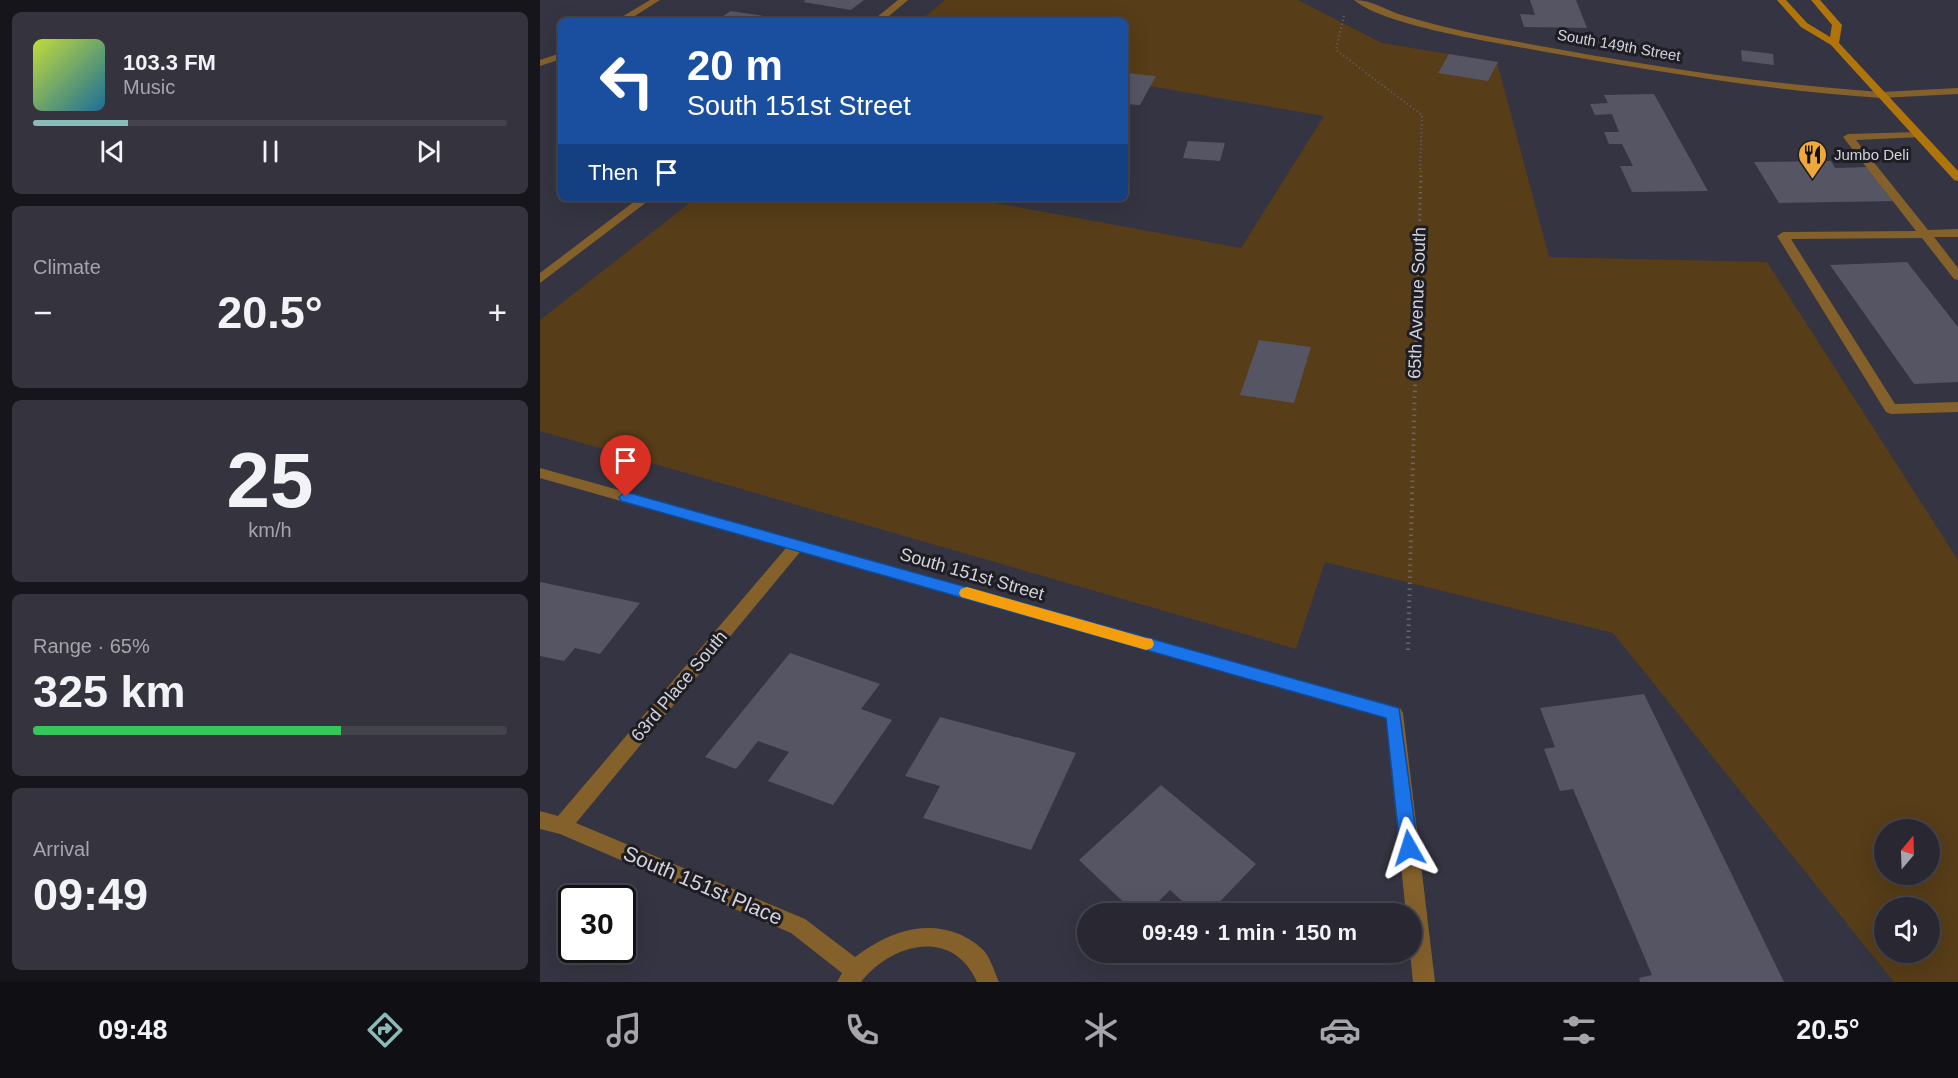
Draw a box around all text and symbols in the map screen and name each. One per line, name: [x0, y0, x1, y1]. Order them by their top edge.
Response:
street label: South 149th Street: [1556, 26, 1683, 64]
icon: left: [588, 42, 666, 120]
text: 20 m: [687, 42, 783, 89]
text: 103.3 FM: [123, 50, 216, 75]
text: Music: [123, 76, 175, 98]
text: South 151st Street: [687, 91, 911, 121]
icon: previous: [96, 135, 129, 168]
icon: pause: [254, 135, 287, 168]
icon: next: [412, 135, 445, 168]
restaurant icon: Jumbo Deli: [1797, 138, 1829, 180]
place label: Jumbo Deli: [1834, 146, 1909, 163]
icon: arrive: [650, 156, 683, 189]
text: Then: [588, 160, 638, 185]
street label: 65th Avenue South: [1404, 227, 1430, 379]
text: Climate: [33, 256, 101, 278]
text: 20.5°: [217, 287, 323, 338]
text: −: [33, 294, 52, 331]
text: +: [488, 294, 507, 331]
pin: [600, 435, 651, 497]
text: 25: [227, 436, 313, 524]
icon: arrive: [609, 444, 642, 477]
text: km/h: [248, 519, 292, 541]
street label: South 151st Street: [898, 544, 1046, 604]
street label: 63rd Place South: [627, 627, 731, 745]
text: Range · 65%: [33, 635, 150, 657]
text: 325 km: [33, 666, 186, 717]
position arrow: [1377, 816, 1441, 880]
north arrow: [1874, 819, 1940, 885]
map controls: [1874, 819, 1940, 963]
text: Arrival: [33, 838, 90, 860]
street label: South 151st Place: [620, 841, 786, 929]
text: 09:49: [33, 869, 148, 920]
speed limit sign: 30: [558, 885, 636, 963]
button: sound: [1874, 897, 1940, 963]
text: 09:49 · 1 min · 150 m: [1142, 920, 1357, 945]
icon: directions: [364, 1009, 406, 1051]
icon: music: [603, 1009, 645, 1051]
icon: phone: [841, 1009, 883, 1051]
icon: climate: [1080, 1009, 1122, 1051]
icon: car: [1319, 1009, 1361, 1051]
icon: filters: [1558, 1009, 1600, 1051]
text: 09:48: [98, 1015, 167, 1045]
text: 20.5°: [1796, 1015, 1860, 1045]

